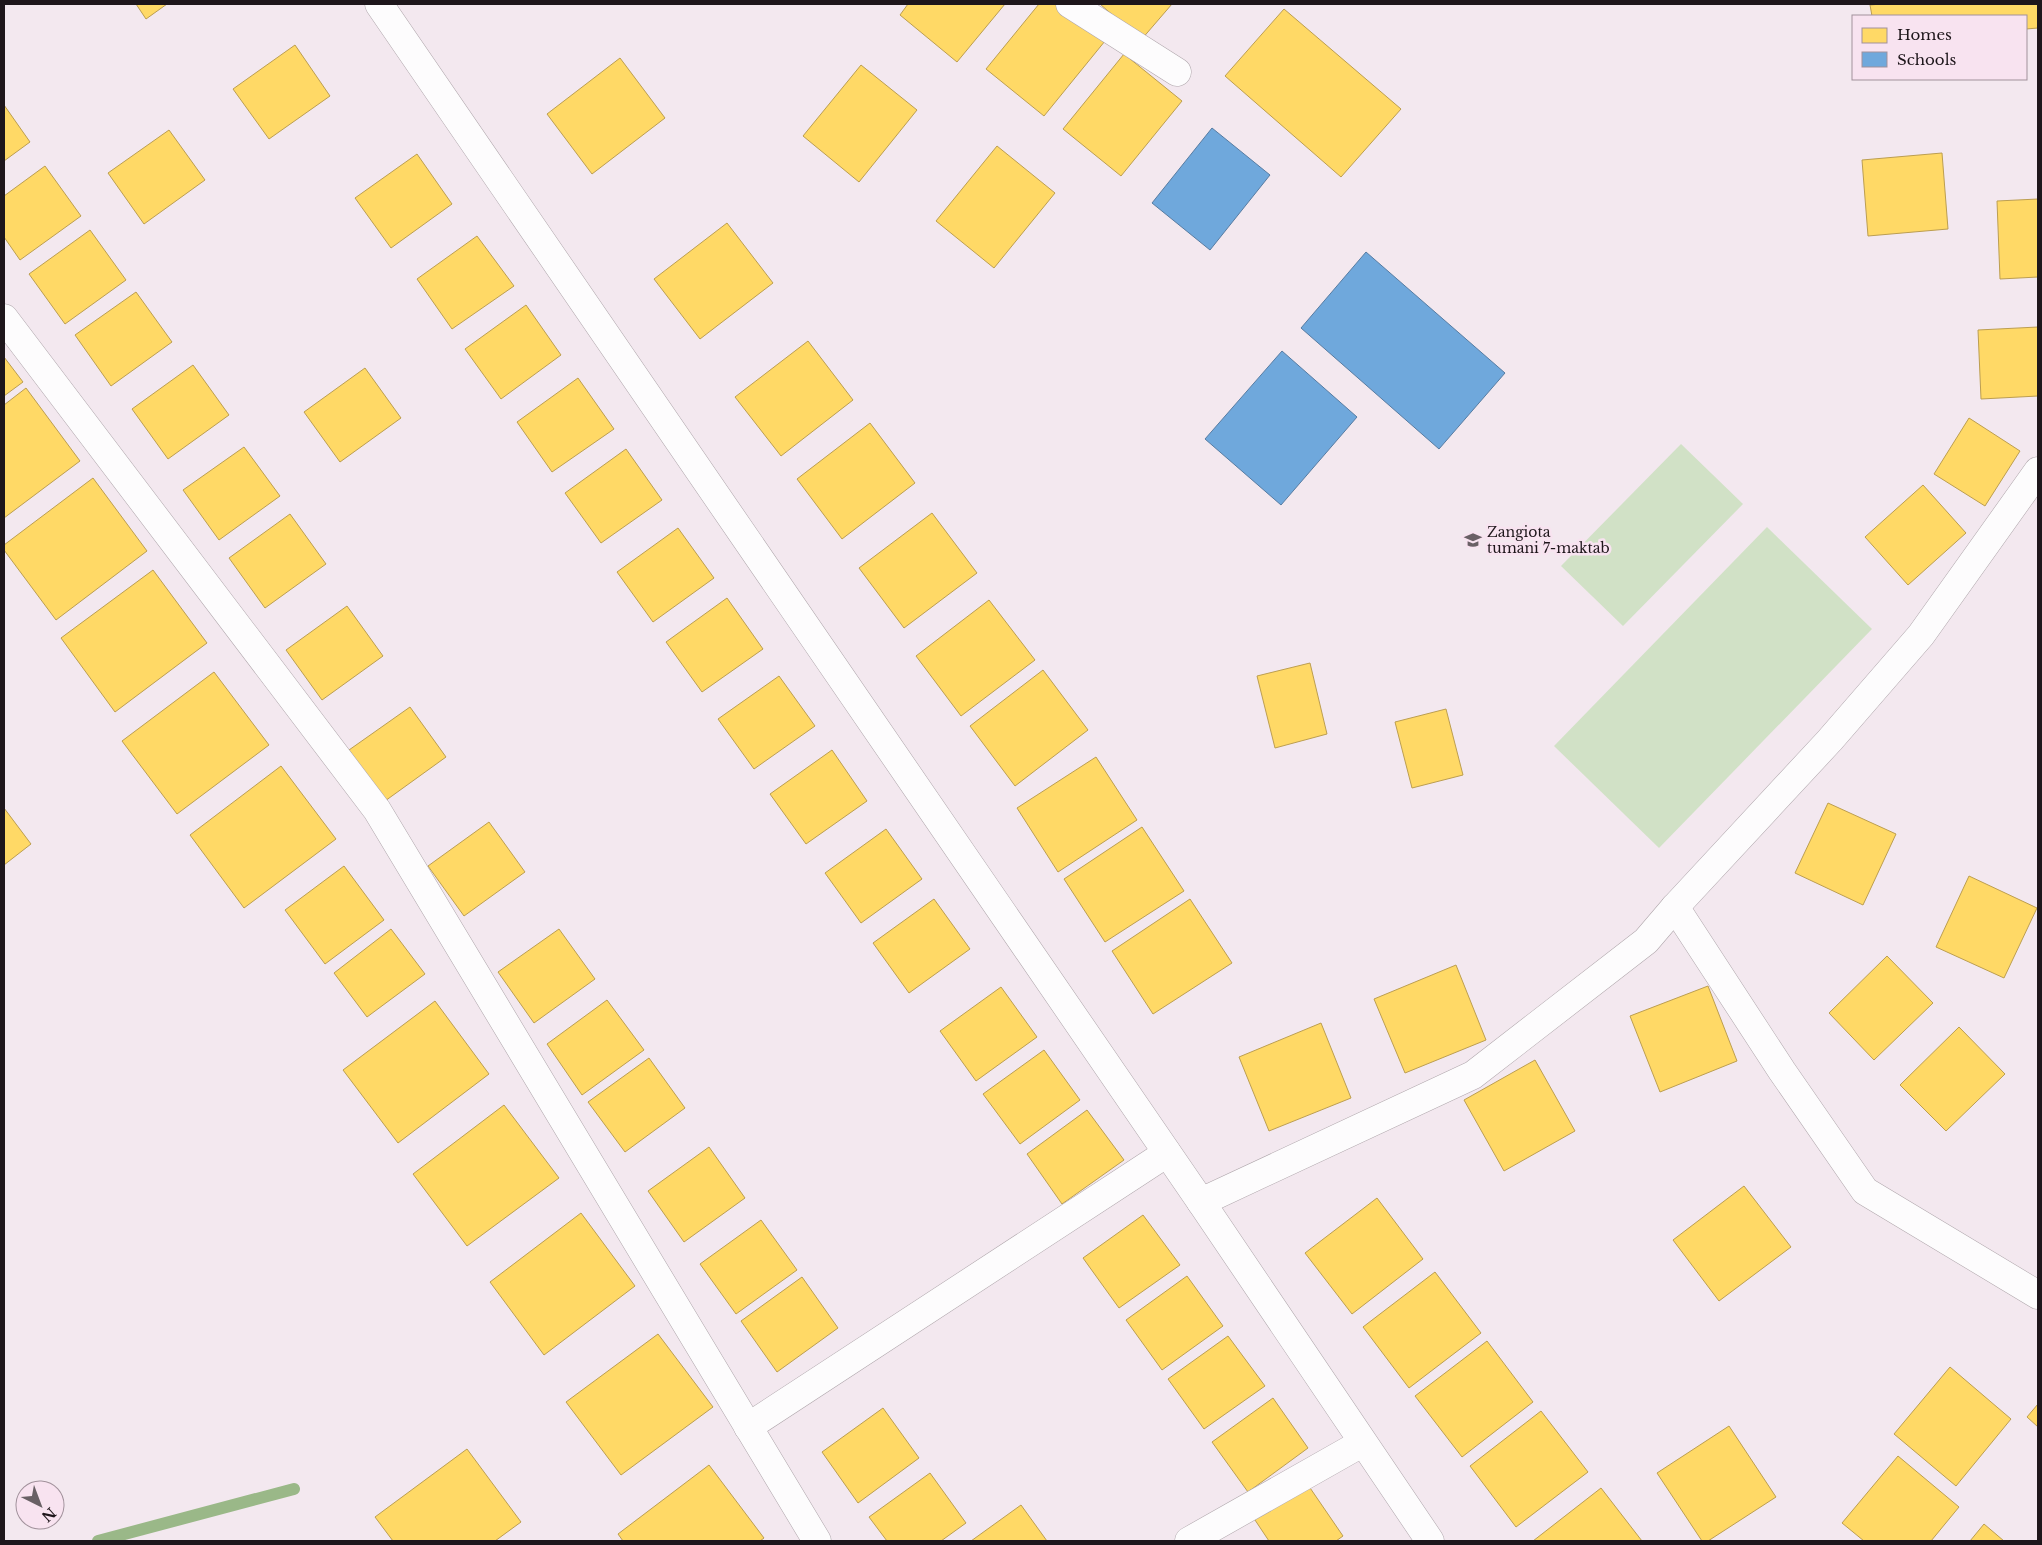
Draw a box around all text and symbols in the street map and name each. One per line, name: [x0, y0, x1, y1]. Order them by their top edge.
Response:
legend: [1852, 15, 2027, 80]
text: Homes: [1897, 25, 1952, 44]
text: Schools: [1897, 50, 1957, 69]
place label: Zangiota tumani 7-maktab: [1487, 523, 1610, 557]
school or university icon: Zangiota tumani 7-maktab: [1463, 530, 1483, 550]
north arrow: [15, 1480, 65, 1530]
text: N: [38, 1504, 60, 1526]

